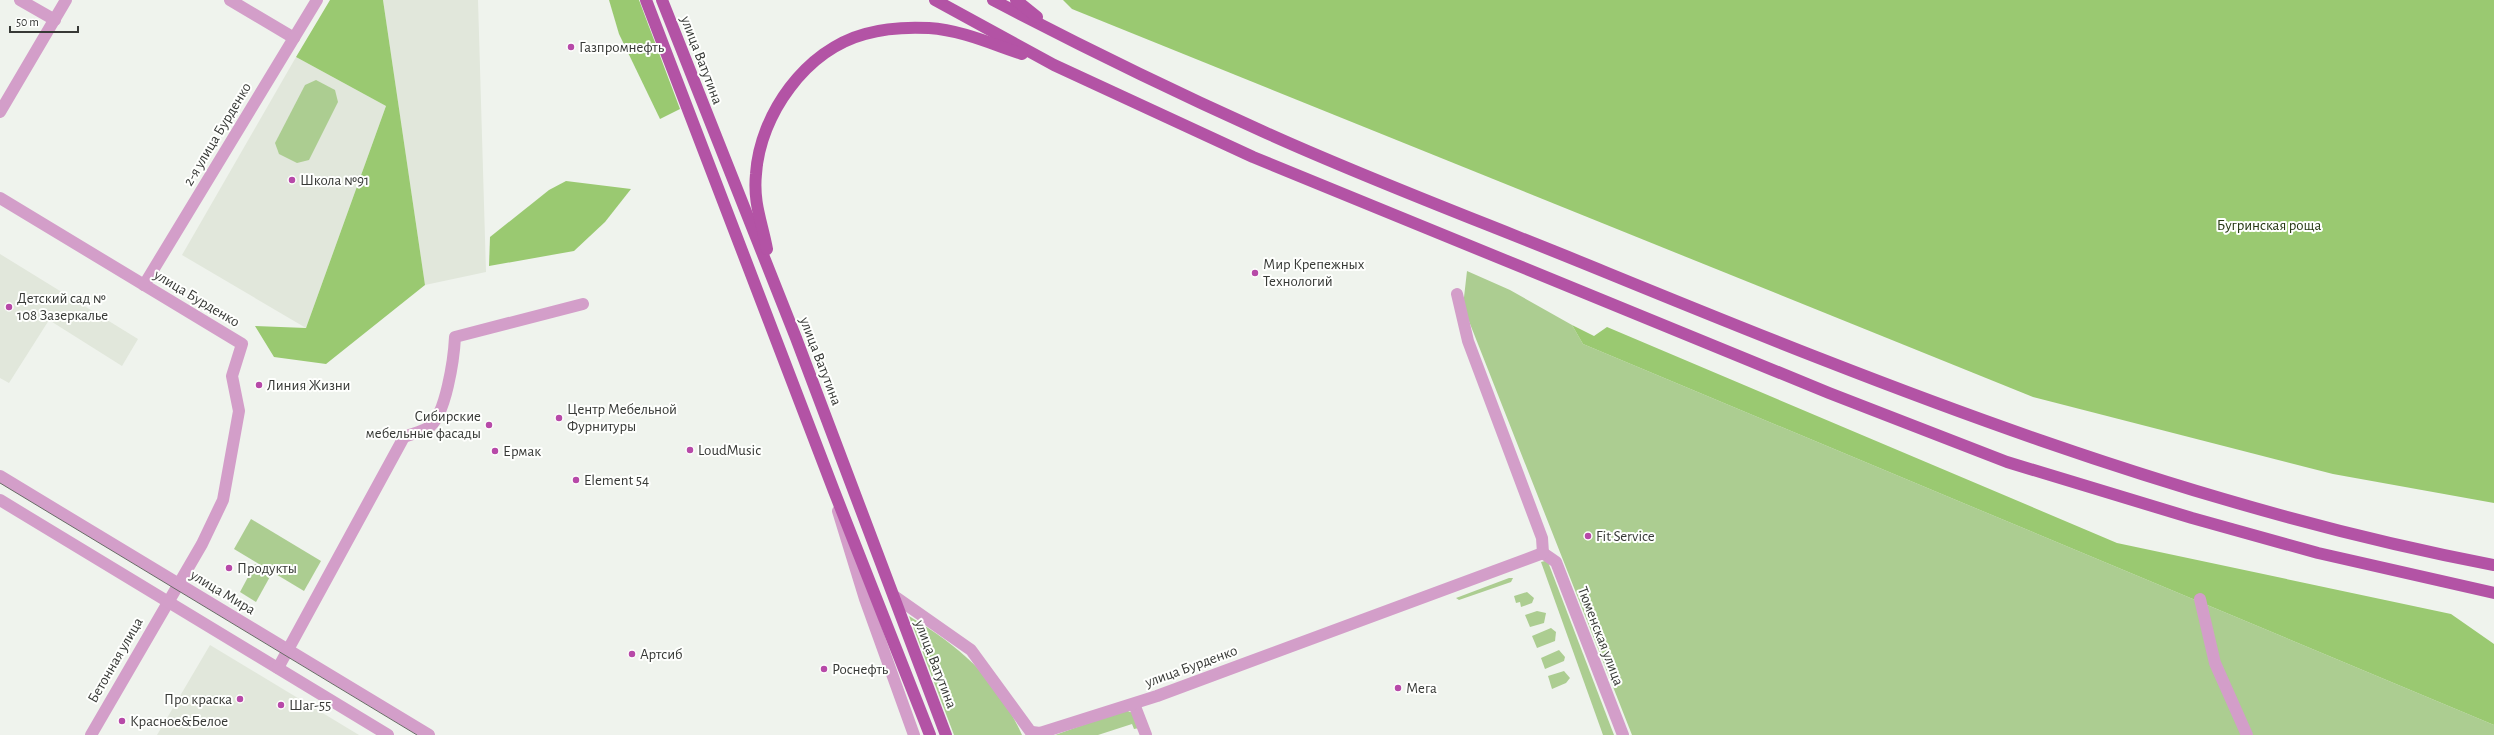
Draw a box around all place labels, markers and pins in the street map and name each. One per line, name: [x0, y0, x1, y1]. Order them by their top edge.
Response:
place label: Газпромнефть: [579, 40, 665, 55]
marker: Газпромнефть: [566, 42, 576, 52]
place label: Школа №91: [300, 173, 369, 188]
marker: Школа №91: [287, 175, 297, 185]
place label: Мир Крепежных Технологий: [1263, 257, 1365, 289]
marker: Мир Крепежных Технологий: [1250, 268, 1260, 278]
place label: Детский сад № 108 Зазеркалье: [17, 291, 108, 323]
marker: Детский сад № 108 Зазеркалье: [4, 302, 14, 312]
place label: Линия Жизни: [267, 378, 351, 393]
marker: Линия Жизни: [254, 380, 264, 390]
place label: Центр Мебельной Фурнитуры: [567, 402, 677, 434]
place label: Сибирские мебельные фасады: [366, 409, 481, 441]
marker: Центр Мебельной Фурнитуры: [554, 413, 564, 423]
marker: Сибирские мебельные фасады: [484, 420, 494, 430]
place label: LoudMusic: [698, 443, 761, 458]
place label: Ермак: [503, 444, 541, 459]
marker: LoudMusic: [685, 445, 695, 455]
marker: Ермак: [490, 446, 500, 456]
place label: Element 54: [584, 473, 649, 488]
marker: Element 54: [571, 475, 581, 485]
place label: Fit Service: [1596, 529, 1655, 544]
marker: Fit Service: [1583, 531, 1593, 541]
place label: Продукты: [237, 561, 297, 576]
marker: Продукты: [224, 563, 234, 573]
place label: Артсиб: [640, 647, 682, 662]
marker: Артсиб: [627, 649, 637, 659]
place label: Роснефть: [832, 662, 889, 677]
marker: Роснефть: [819, 664, 829, 674]
place label: Мега: [1406, 681, 1437, 696]
marker: Мега: [1393, 683, 1403, 693]
place label: Про краска: [164, 692, 232, 707]
marker: Про краска: [235, 694, 245, 704]
place label: Шаг-55: [289, 698, 331, 713]
marker: Шаг-55: [276, 700, 286, 710]
place label: Красное&Белое: [130, 714, 228, 729]
marker: Красное&Белое: [117, 716, 127, 726]

